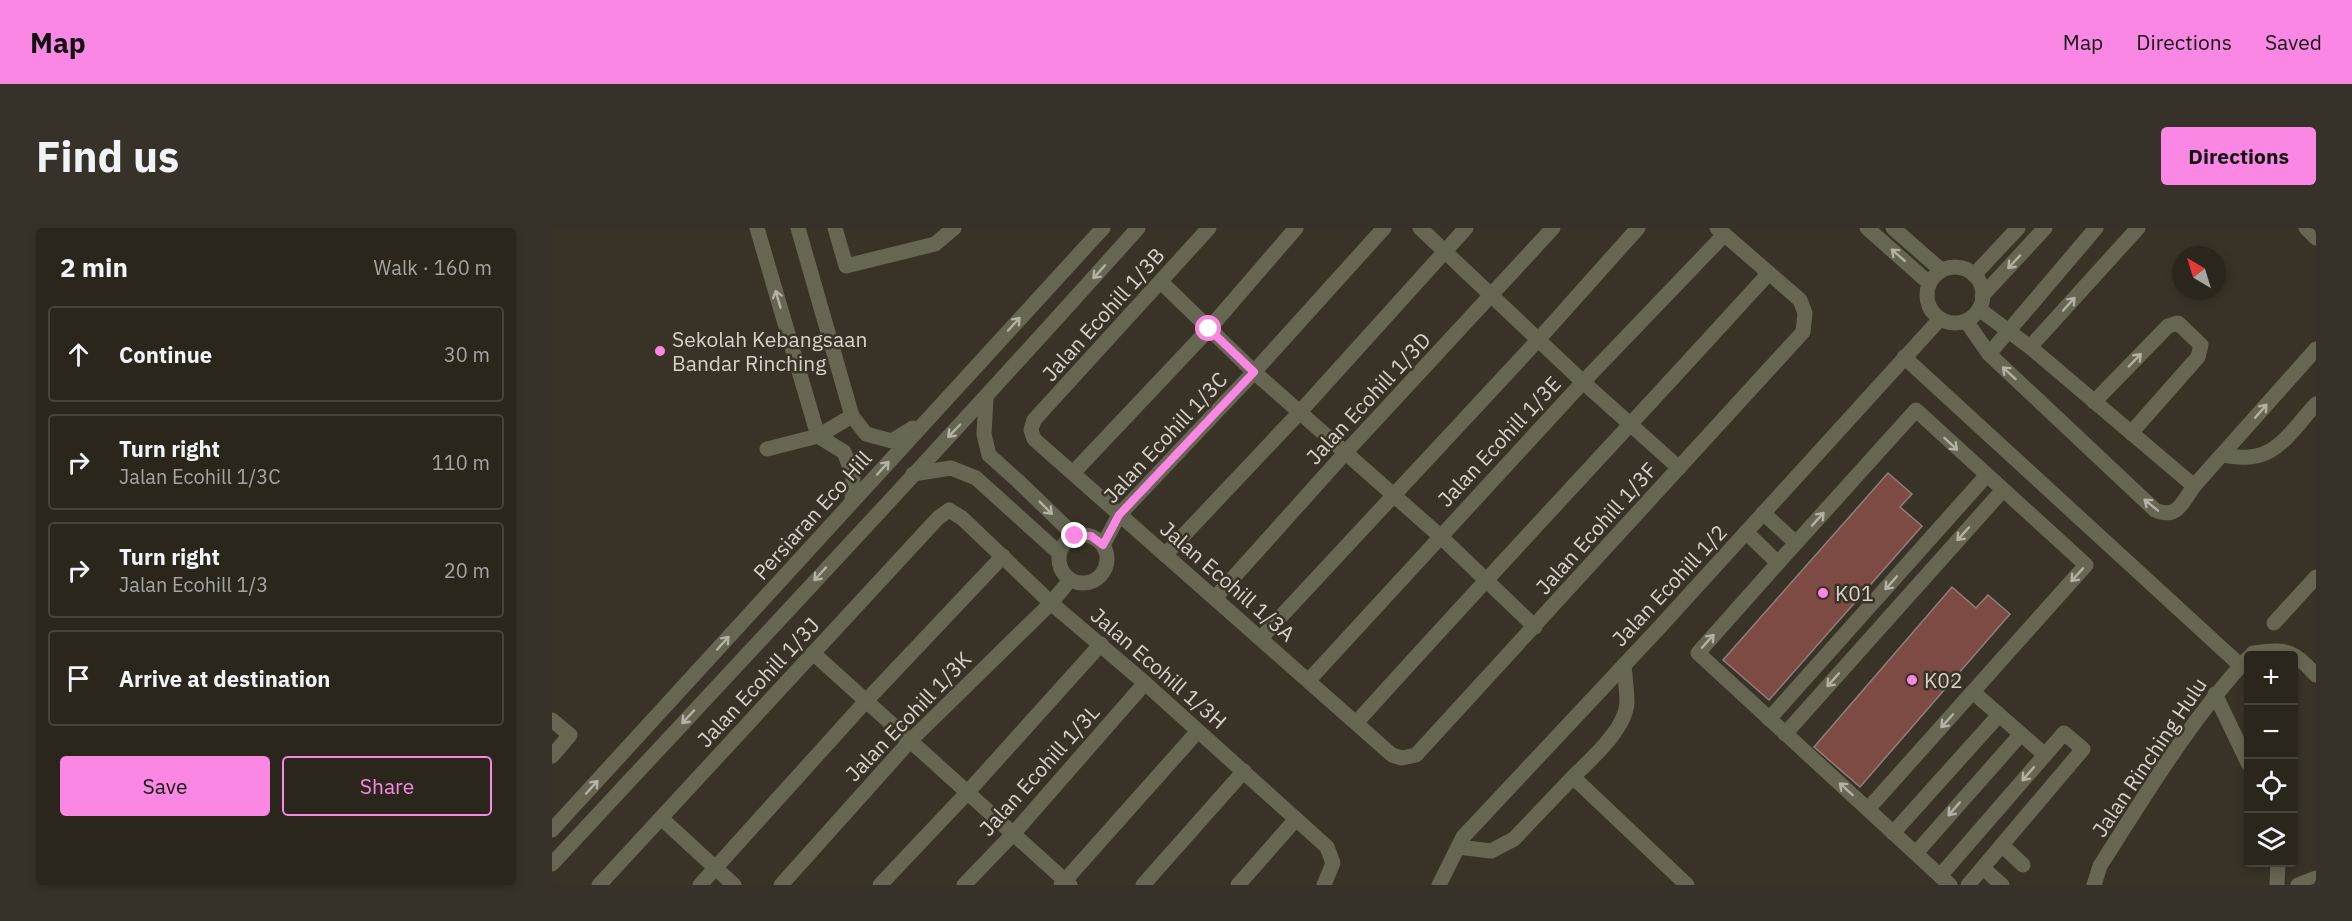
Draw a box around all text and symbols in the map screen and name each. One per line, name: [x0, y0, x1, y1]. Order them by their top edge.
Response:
text: Map: [30, 24, 86, 61]
text: Map: [2063, 28, 2103, 56]
text: Directions: [2136, 28, 2232, 56]
text: Saved: [2265, 28, 2322, 56]
button: Directions: [2161, 127, 2316, 185]
text: Find us: [36, 129, 179, 184]
street label: Jalan Ecohill 1/3B: [1036, 241, 1170, 387]
north arrow: [2172, 246, 2226, 300]
one-way arrow: [1891, 248, 1906, 262]
text: 2 min: [60, 250, 128, 284]
text: Walk · 160 m: [374, 254, 492, 281]
one-way arrow: [2007, 254, 2021, 269]
one-way arrow: [1092, 264, 1106, 279]
one-way arrow: [772, 290, 783, 309]
one-way arrow: [2062, 297, 2076, 312]
route start: [1195, 315, 1221, 341]
one-way arrow: [1007, 317, 1021, 332]
place label: Sekolah Kebangsaan Bandar Rinching: [672, 325, 867, 377]
street label: Jalan Ecohill 1/3D: [1300, 326, 1436, 470]
icon: ahead: [62, 338, 95, 371]
text: Continue: [119, 340, 212, 369]
text: 30 m: [444, 341, 490, 368]
marker: Sekolah Kebangsaan Bandar Rinching: [653, 344, 667, 358]
one-way arrow: [2128, 352, 2142, 367]
street label: Jalan Ecohill 1/3C: [1097, 365, 1233, 509]
one-way arrow: [2001, 365, 2016, 380]
street label: Jalan Ecohill 1/3E: [1431, 370, 1567, 512]
one-way arrow: [2254, 404, 2268, 419]
one-way arrow: [946, 424, 961, 439]
text: Turn right: [119, 434, 220, 463]
one-way arrow: [1943, 436, 1958, 450]
street label: Persiaran Eco Hill: [747, 444, 878, 586]
icon: right: [62, 446, 95, 479]
text: 110 m: [432, 449, 490, 476]
street label: Jalan Ecohill 1/3F: [1529, 456, 1663, 600]
one-way arrow: [876, 461, 890, 476]
text: Jalan Ecohill 1/3C: [119, 463, 281, 490]
one-way arrow: [2143, 499, 2159, 512]
one-way arrow: [1039, 501, 1054, 516]
one-way arrow: [1811, 512, 1825, 527]
street label: Jalan Ecohill 1/3A: [1155, 515, 1301, 647]
street label: Jalan Ecohill 1/2: [1605, 518, 1733, 652]
route end: [1061, 522, 1087, 548]
one-way arrow: [1956, 526, 1970, 541]
text: Turn right: [119, 542, 220, 571]
icon: right: [62, 554, 95, 587]
text: 20 m: [444, 557, 490, 584]
one-way arrow: [814, 566, 828, 581]
one-way arrow: [2070, 567, 2084, 582]
text: Jalan Ecohill 1/3: [119, 571, 268, 598]
one-way arrow: [1884, 575, 1898, 590]
place label: K01: [1835, 579, 1874, 607]
marker: K01: [1816, 586, 1830, 600]
street label: Jalan Ecohill 1/3H: [1085, 601, 1233, 735]
street label: Jalan Ecohill 1/3J: [691, 611, 825, 753]
one-way arrow: [1701, 634, 1715, 649]
one-way arrow: [716, 636, 730, 651]
street label: Jalan Ecohill 1/3K: [839, 645, 977, 787]
map controls: [2244, 651, 2298, 867]
button: +: [2244, 651, 2298, 705]
icon: arrive: [62, 662, 95, 695]
text: Arrive at destination: [119, 664, 330, 693]
place label: K02: [1924, 666, 1963, 694]
one-way arrow: [1826, 672, 1840, 687]
street label: Jalan Rinching Hulu: [2085, 672, 2213, 842]
marker: K02: [1905, 673, 1919, 687]
street label: Jalan Ecohill 1/3L: [973, 699, 1105, 841]
button: −: [2244, 705, 2298, 759]
one-way arrow: [681, 709, 695, 724]
one-way arrow: [1940, 713, 1954, 728]
button: Save: [60, 756, 270, 816]
button: Share: [282, 756, 492, 816]
button: locate: [2244, 759, 2298, 813]
one-way arrow: [2021, 766, 2035, 781]
one-way arrow: [584, 780, 598, 795]
one-way arrow: [1838, 781, 1853, 796]
one-way arrow: [1948, 801, 1961, 817]
button: layers: [2244, 813, 2298, 867]

